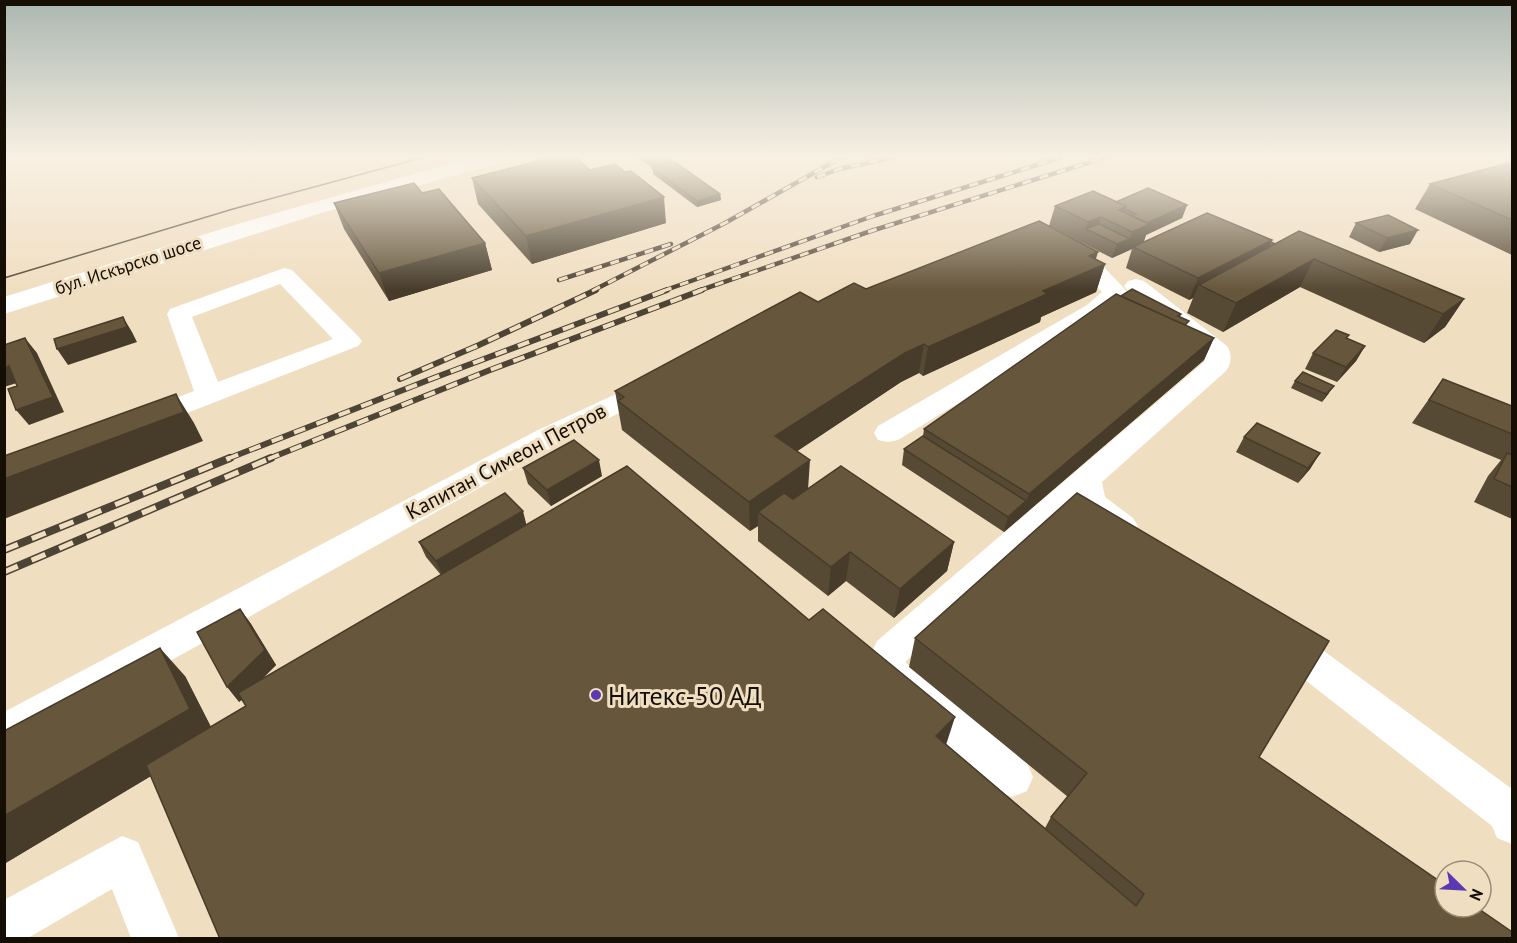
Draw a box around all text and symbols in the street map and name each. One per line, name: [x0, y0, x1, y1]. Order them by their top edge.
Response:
street label: бул. Искърско шосе: [52, 231, 204, 299]
street label: Капитан Симеон Петров: [401, 397, 611, 525]
place label: Нитекс-50 АД: [608, 679, 762, 712]
marker: Нитекс-50 АД: [589, 688, 603, 702]
north arrow: [1433, 859, 1493, 919]
text: N: [1465, 886, 1488, 904]

